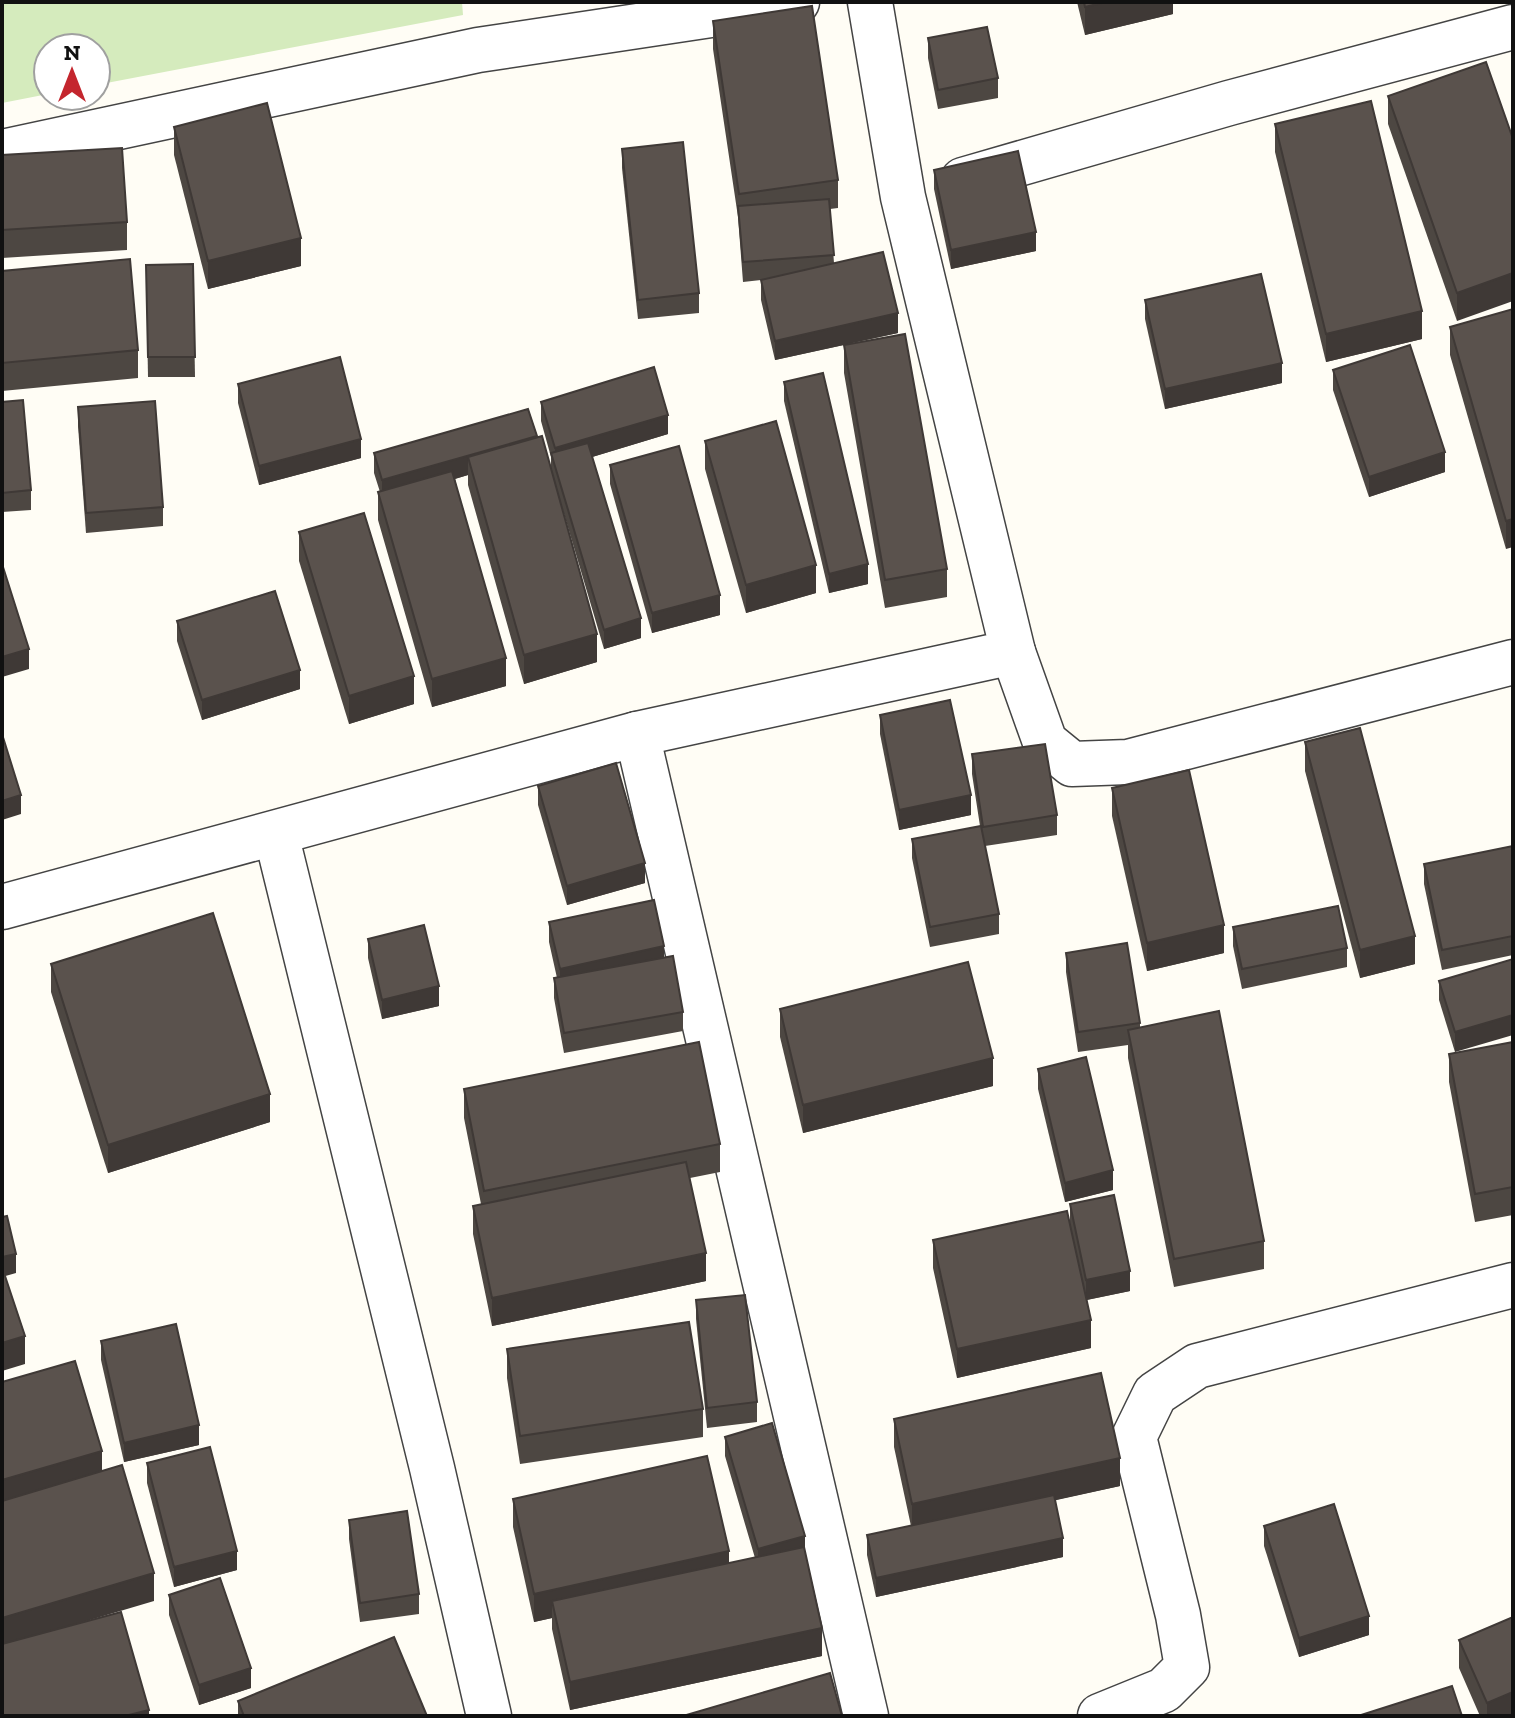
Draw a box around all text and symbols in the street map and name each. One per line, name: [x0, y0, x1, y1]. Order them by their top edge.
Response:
north arrow: [32, 32, 112, 112]
text: N: [64, 39, 81, 66]

